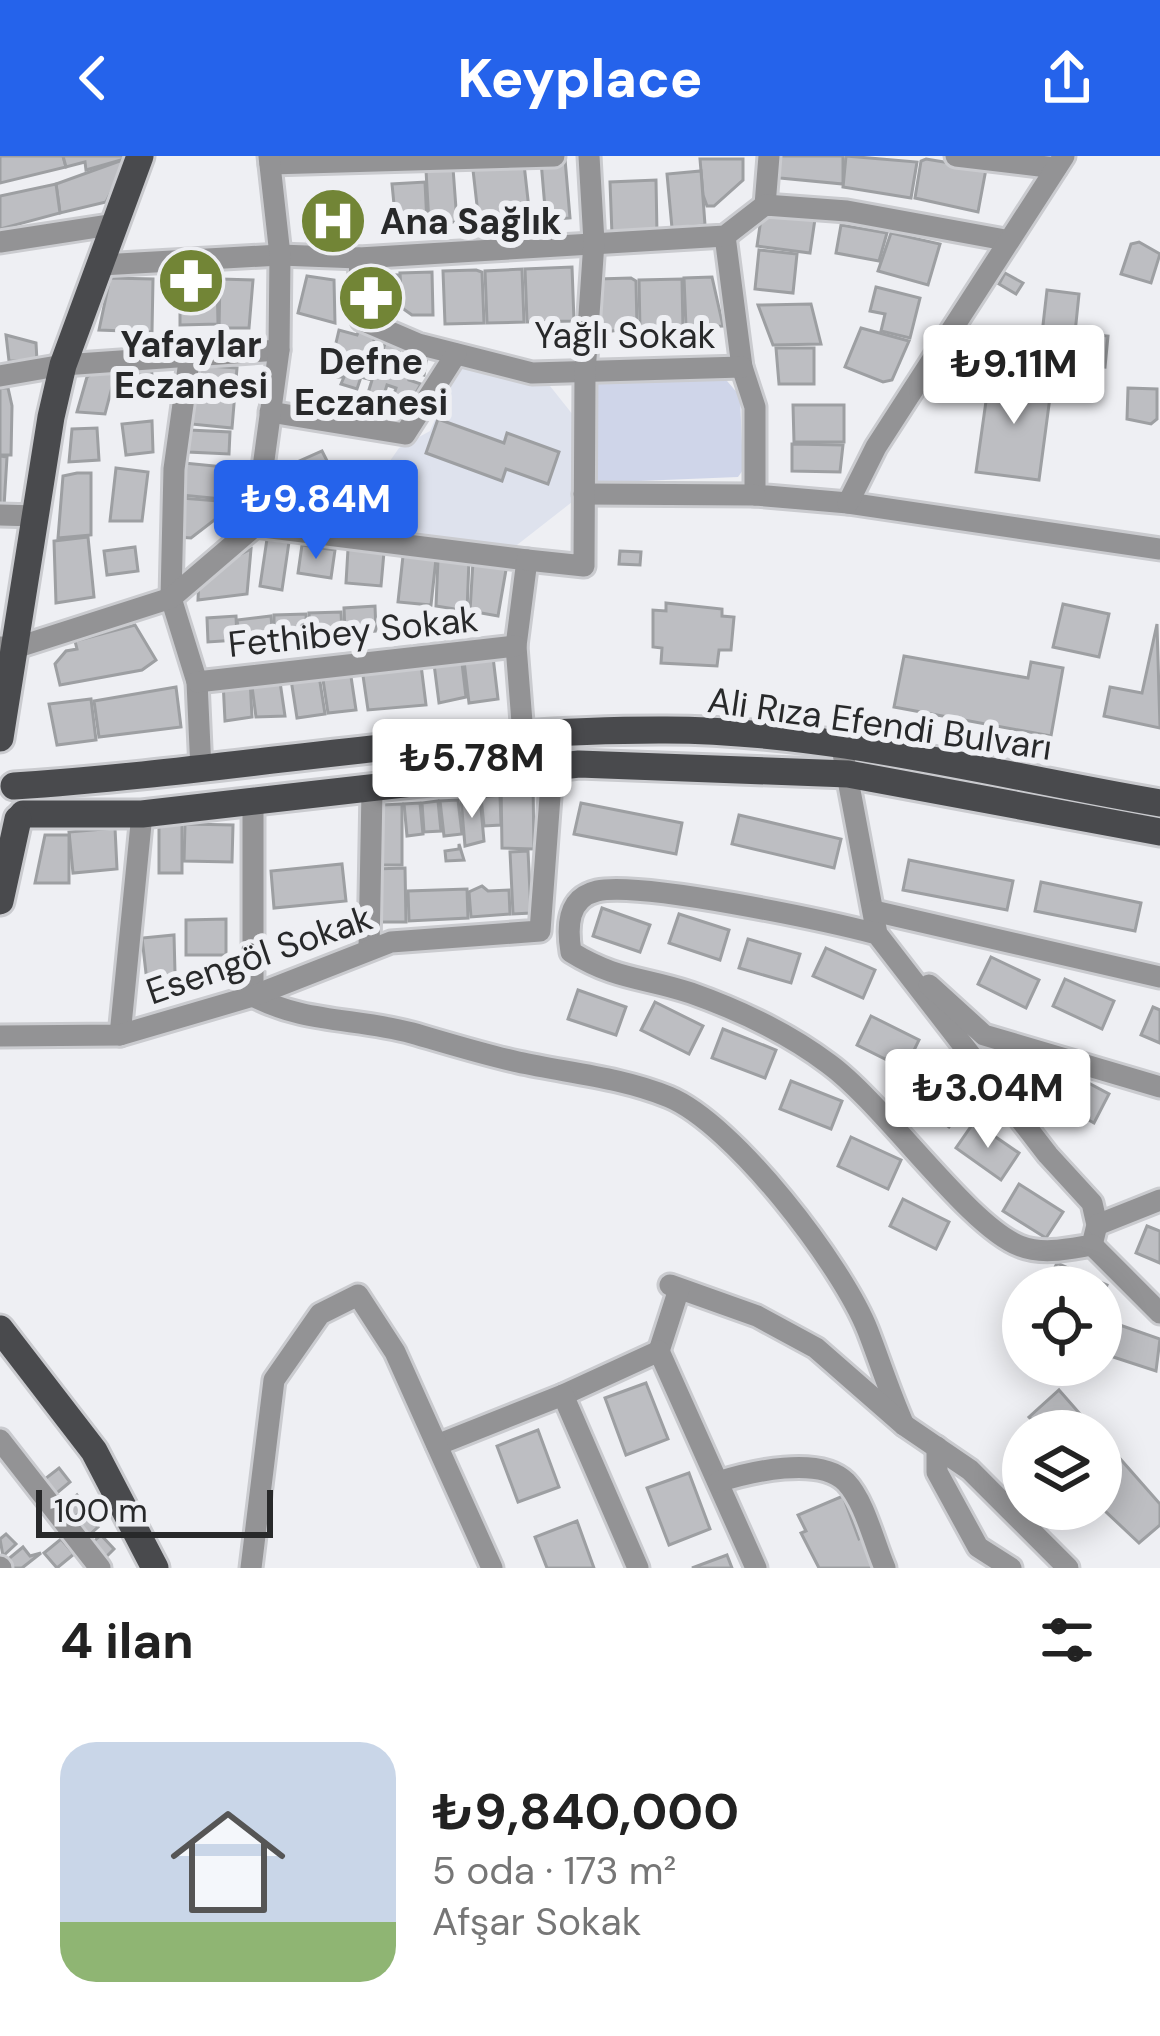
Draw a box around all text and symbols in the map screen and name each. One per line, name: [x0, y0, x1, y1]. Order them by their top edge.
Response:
text: Keyplace: [457, 43, 703, 114]
icon: back: [60, 45, 126, 111]
icon: share: [1034, 45, 1100, 111]
hospital icon: Ana Sağlık: [298, 186, 368, 256]
place label: Ana Sağlık: [380, 198, 562, 245]
pharmacy icon: Yafaylar Eczanesi: [156, 246, 226, 316]
pharmacy icon: Defne Eczanesi: [336, 263, 406, 333]
street label: Yağlı Sokak: [534, 312, 716, 359]
place label: Yafaylar Eczanesi: [114, 321, 268, 409]
pin: ₺9.11M: [916, 325, 1112, 427]
place label: Defne Eczanesi: [294, 338, 448, 426]
text: ₺9.11M: [950, 338, 1078, 389]
pin: ₺9.84M: [218, 460, 414, 562]
text: ₺9.84M: [241, 473, 391, 524]
street label: Fethibey Sokak: [226, 595, 480, 668]
street label: Ali Rıza Efendi Bulvarı: [705, 676, 1055, 771]
pin: ₺5.78M: [374, 719, 570, 821]
text: ₺5.78M: [399, 732, 545, 783]
street label: Esengöl Sokak: [140, 894, 378, 1015]
pin: ₺3.04M: [890, 1049, 1086, 1151]
text: ₺3.04M: [912, 1062, 1064, 1113]
map controls: [1002, 1266, 1122, 1530]
button: locate: [1002, 1266, 1122, 1386]
button: layers: [1002, 1410, 1122, 1530]
scale bar: [36, 1484, 273, 1537]
text: 100 m: [54, 1489, 148, 1532]
text: 4 ilan: [60, 1607, 194, 1674]
icon: filters: [1034, 1607, 1100, 1673]
text: ₺9,840,000: [432, 1778, 739, 1845]
icon: home: [156, 1790, 300, 1934]
text: 5 oda · 173 m²: [432, 1845, 676, 1896]
text: Afşar Sokak: [432, 1896, 641, 1947]

